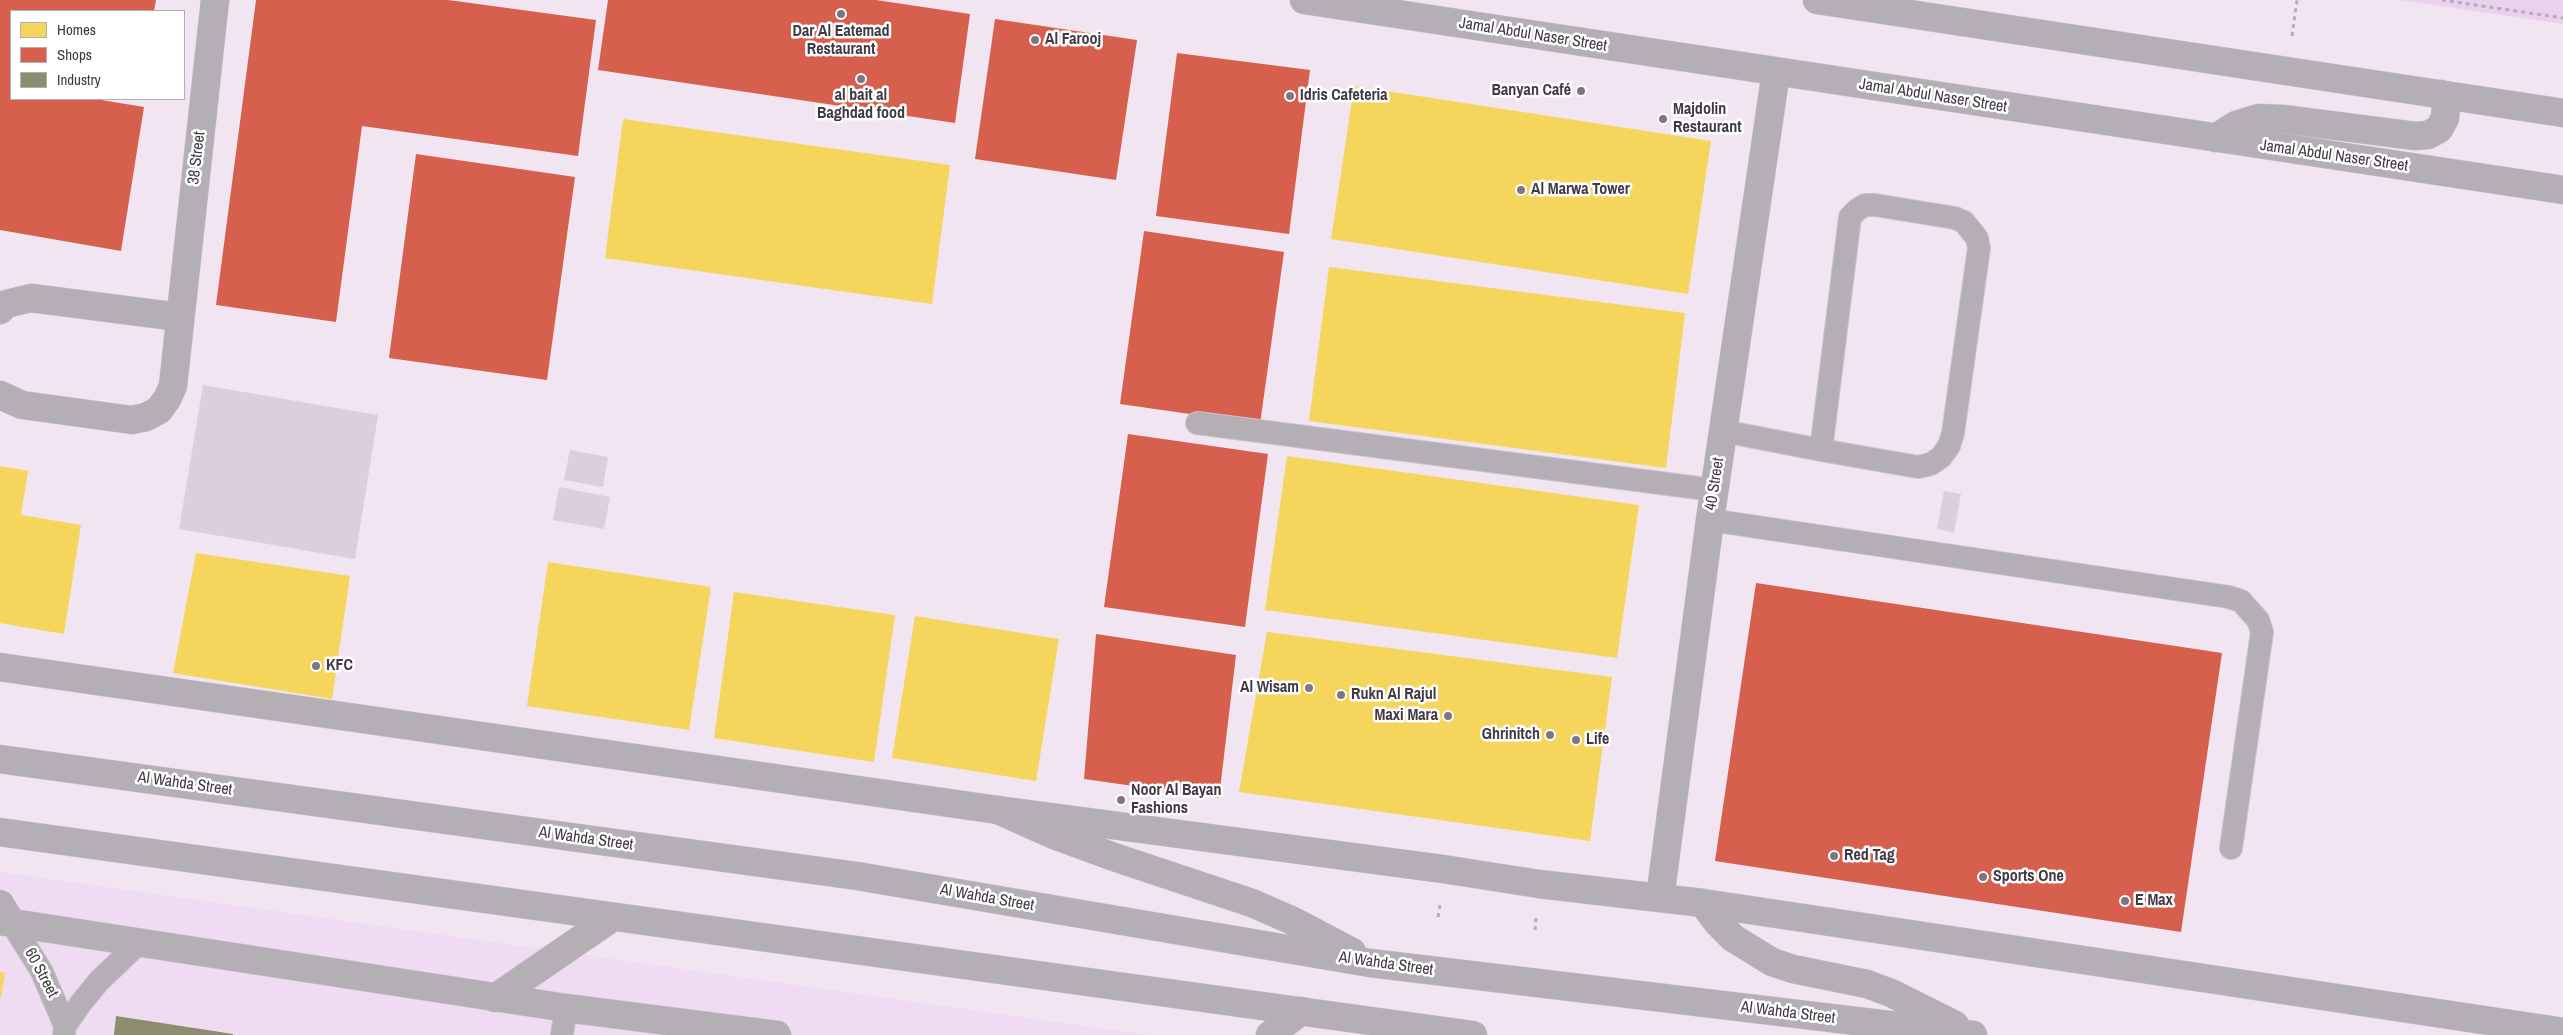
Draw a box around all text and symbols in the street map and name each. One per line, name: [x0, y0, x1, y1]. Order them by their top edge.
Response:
marker: Dar Al Eatemad Restaurant: [835, 8, 847, 20]
legend: [10, 10, 185, 100]
street label: Jamal Abdul Naser Street: [1458, 14, 1608, 56]
text: Homes: [57, 19, 96, 40]
place label: Dar Al Eatemad Restaurant: [793, 22, 889, 60]
place label: Al Farooj: [1045, 30, 1101, 50]
marker: Al Farooj: [1029, 34, 1041, 46]
text: Shops: [57, 44, 92, 65]
text: Industry: [57, 69, 101, 90]
marker: al bait al Baghdad food: [855, 73, 867, 85]
street label: Jamal Abdul Naser Street: [1858, 75, 2008, 117]
place label: Banyan Café: [1492, 81, 1571, 101]
marker: Banyan Café: [1575, 85, 1587, 97]
place label: al bait al Baghdad food: [817, 86, 905, 124]
place label: Idris Cafeteria: [1300, 86, 1388, 106]
marker: Idris Cafeteria: [1284, 90, 1296, 102]
place label: Majdolin Restaurant: [1673, 100, 1742, 138]
marker: Majdolin Restaurant: [1657, 113, 1669, 125]
street label: 38 Street: [184, 130, 210, 186]
street label: Jamal Abdul Naser Street: [2259, 136, 2409, 176]
place label: Al Marwa Tower: [1531, 180, 1630, 200]
marker: Al Marwa Tower: [1515, 184, 1527, 196]
street label: 40 Street: [1701, 456, 1729, 512]
place label: KFC: [326, 656, 353, 676]
marker: KFC: [310, 660, 322, 672]
place label: Al Wisam: [1240, 678, 1299, 698]
marker: Al Wisam: [1303, 682, 1315, 694]
place label: Rukn Al Rajul: [1351, 685, 1436, 705]
marker: Rukn Al Rajul: [1335, 689, 1347, 701]
place label: Maxi Mara: [1375, 706, 1438, 726]
marker: Maxi Mara: [1442, 710, 1454, 722]
place label: Ghrinitch: [1482, 725, 1540, 745]
marker: Ghrinitch: [1544, 729, 1556, 741]
place label: Life: [1586, 730, 1609, 750]
marker: Life: [1570, 734, 1582, 746]
street label: Al Wahda Street: [137, 768, 233, 800]
place label: Noor Al Bayan Fashions: [1131, 781, 1221, 819]
marker: Noor Al Bayan Fashions: [1115, 794, 1127, 806]
street label: Al Wahda Street: [538, 823, 634, 855]
place label: Red Tag: [1844, 846, 1895, 866]
marker: Red Tag: [1828, 850, 1840, 862]
place label: Sports One: [1993, 867, 2064, 887]
marker: Sports One: [1977, 871, 1989, 883]
street label: Al Wahda Street: [939, 880, 1035, 916]
place label: E Max: [2135, 891, 2173, 911]
marker: E Max: [2119, 895, 2131, 907]
street label: 60 Street: [20, 945, 62, 1001]
street label: Al Wahda Street: [1338, 948, 1434, 980]
street label: Al Wahda Street: [1740, 998, 1836, 1028]

